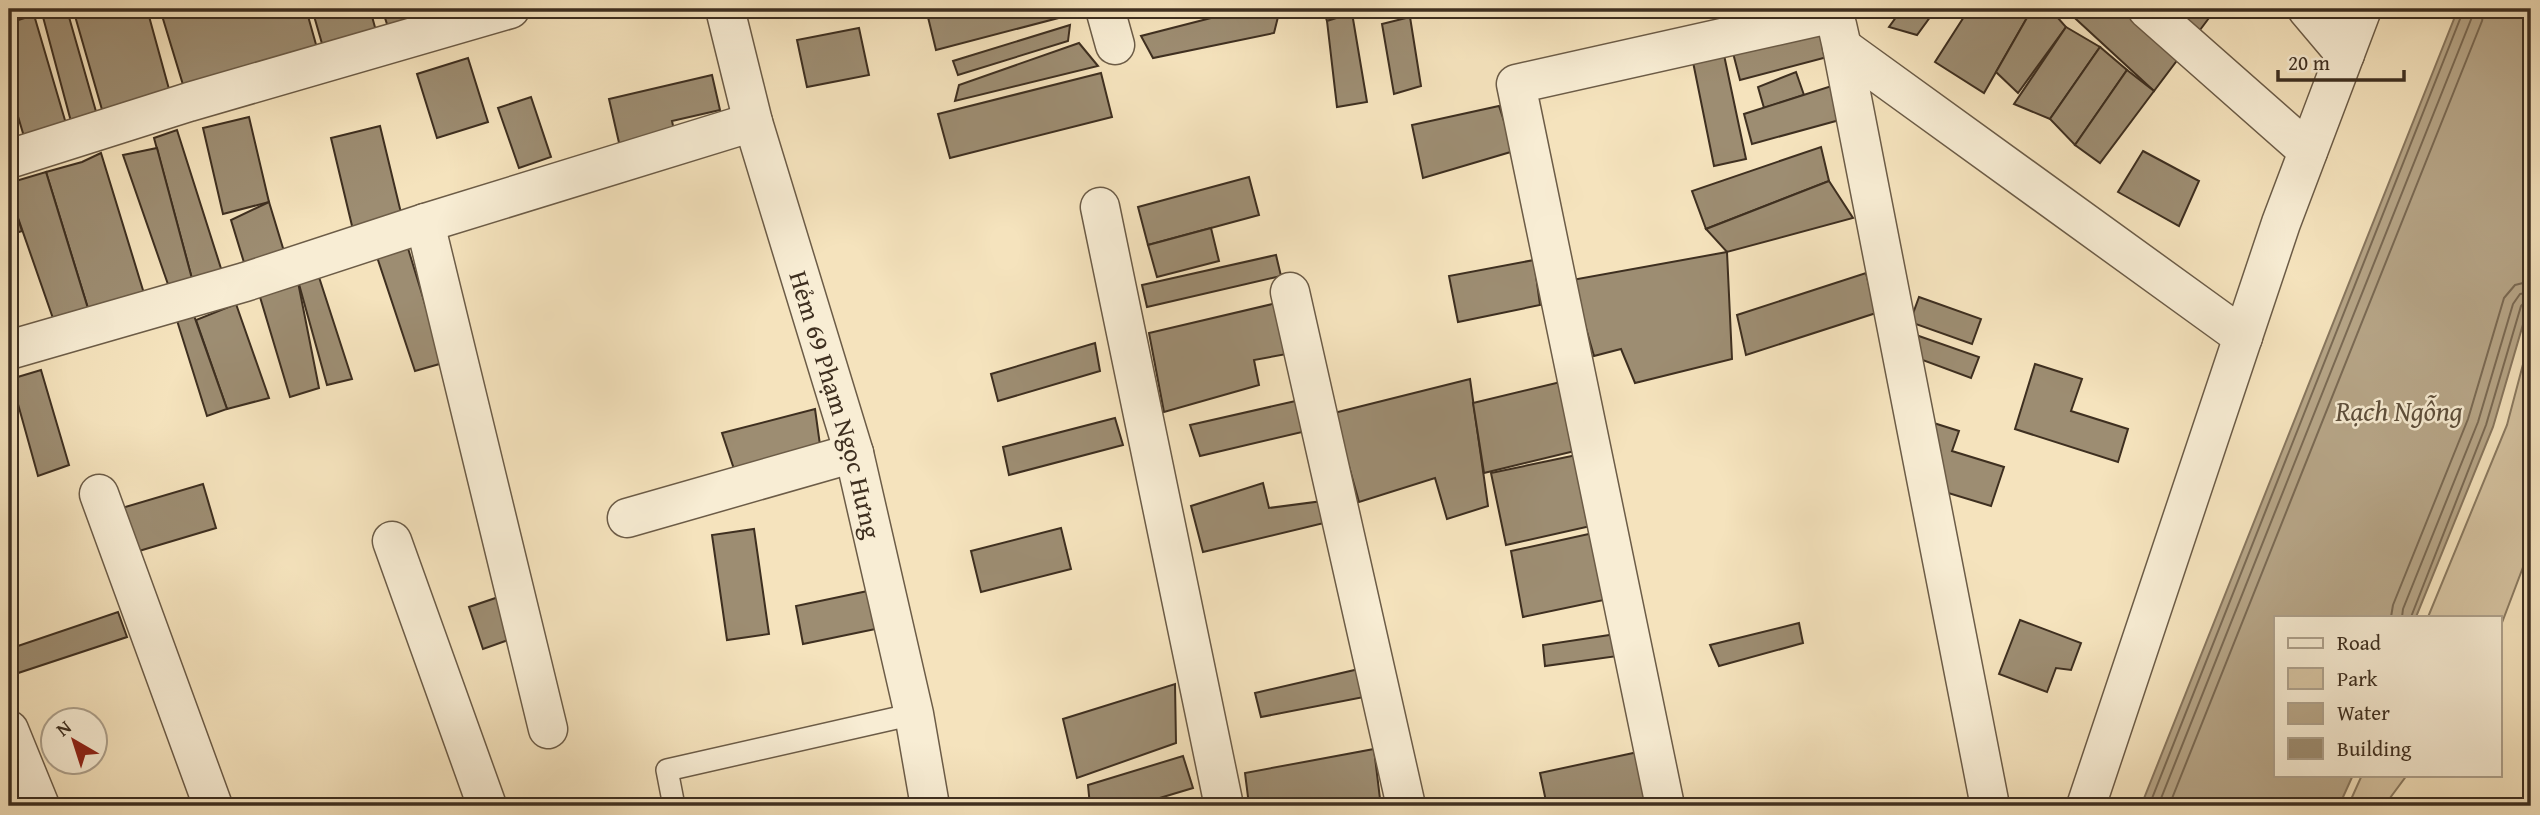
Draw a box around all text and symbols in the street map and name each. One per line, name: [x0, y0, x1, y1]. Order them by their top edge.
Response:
scale bar: [2278, 38, 2404, 82]
text: 20 m: [2288, 47, 2330, 78]
street label: Hẻm 69 Phạm Ngọc Hưng: [780, 266, 893, 542]
water label: Rạch Ngỗng: [2334, 390, 2463, 431]
legend: [2274, 616, 2502, 776]
text: Road: [2337, 627, 2382, 658]
text: Park: [2337, 663, 2378, 694]
text: Water: [2337, 697, 2390, 728]
north arrow: [38, 706, 108, 776]
text: N: [50, 713, 77, 743]
text: Building: [2337, 733, 2412, 764]

